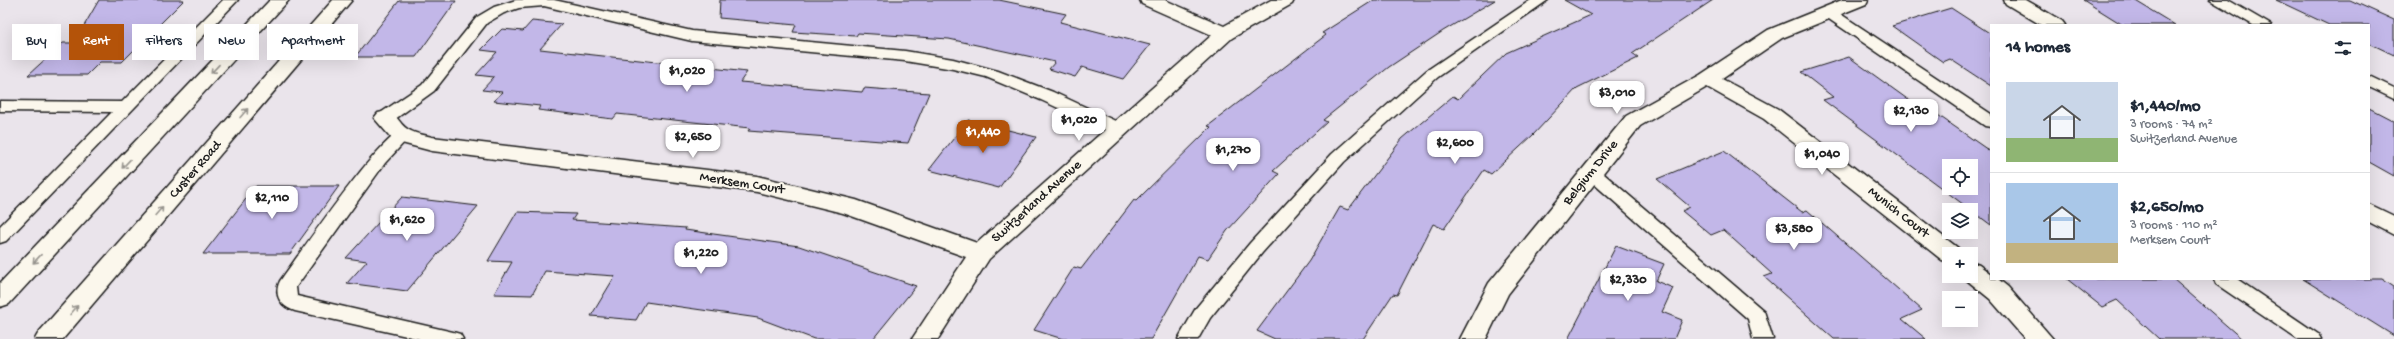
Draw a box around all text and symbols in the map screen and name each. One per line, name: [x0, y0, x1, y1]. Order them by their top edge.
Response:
chip: Buy: [12, 24, 61, 60]
chip: Rent: [69, 24, 124, 60]
chip: Filters: [132, 24, 196, 60]
chip: New: [204, 24, 259, 60]
chip: Apartment: [267, 24, 358, 60]
icon: filters: [2332, 37, 2354, 59]
text: 14 homes: [2006, 38, 2070, 58]
pin: $1,020: [654, 59, 720, 93]
one-way arrow: [210, 64, 219, 74]
text: $1,020: [669, 64, 705, 79]
pin: $3,010: [1584, 81, 1650, 115]
text: $3,010: [1599, 86, 1635, 101]
text: $1,440/mo: [2130, 97, 2201, 117]
icon: home: [2038, 98, 2086, 146]
pin: $2,130: [1878, 99, 1944, 133]
text: $2,130: [1893, 104, 1929, 119]
one-way arrow: [240, 108, 249, 119]
pin: $1,020: [1046, 108, 1112, 142]
text: $1,020: [1061, 113, 1097, 128]
text: 3 rooms · 74 m²: [2130, 117, 2213, 132]
pin: $1,440: [950, 120, 1016, 154]
pin: $2,650: [660, 125, 726, 159]
text: $1,440: [966, 125, 1000, 140]
text: $2,650: [674, 130, 712, 145]
pin: $2,600: [1422, 131, 1488, 165]
text: Switzerland Avenue: [2130, 132, 2237, 147]
street label: Custer Road: [166, 136, 227, 202]
text: $2,600: [1436, 136, 1474, 151]
street label: Belgium Drive: [1559, 136, 1623, 210]
pin: $1,270: [1200, 138, 1266, 172]
pin: $1,040: [1789, 142, 1855, 176]
text: $1,270: [1215, 143, 1251, 158]
text: $1,040: [1804, 147, 1840, 162]
street label: Switzerland Avenue: [988, 156, 1086, 247]
one-way arrow: [121, 159, 130, 169]
map controls: [1942, 159, 1978, 327]
button: locate: [1942, 159, 1978, 195]
street label: Merksem Court: [698, 169, 787, 199]
street label: Munich Court: [1864, 184, 1933, 243]
pin: $2,110: [239, 186, 305, 220]
text: $2,110: [255, 191, 289, 206]
text: $2,650/mo: [2130, 198, 2204, 218]
icon: home: [2038, 199, 2086, 247]
button: layers: [1942, 203, 1978, 239]
one-way arrow: [155, 206, 164, 217]
pin: $1,620: [374, 208, 440, 242]
text: $1,620: [389, 213, 425, 228]
pin: $3,580: [1761, 217, 1827, 251]
text: 3 rooms · 110 m²: [2130, 218, 2218, 233]
text: $3,580: [1775, 222, 1813, 237]
text: Merksem Court: [2130, 233, 2210, 248]
pin: $1,220: [668, 241, 734, 275]
text: $1,220: [683, 246, 719, 261]
button: +: [1942, 247, 1978, 283]
one-way arrow: [32, 254, 41, 264]
pin: $2,330: [1595, 268, 1661, 302]
text: $2,330: [1609, 273, 1647, 288]
button: −: [1942, 291, 1978, 327]
one-way arrow: [69, 304, 78, 315]

